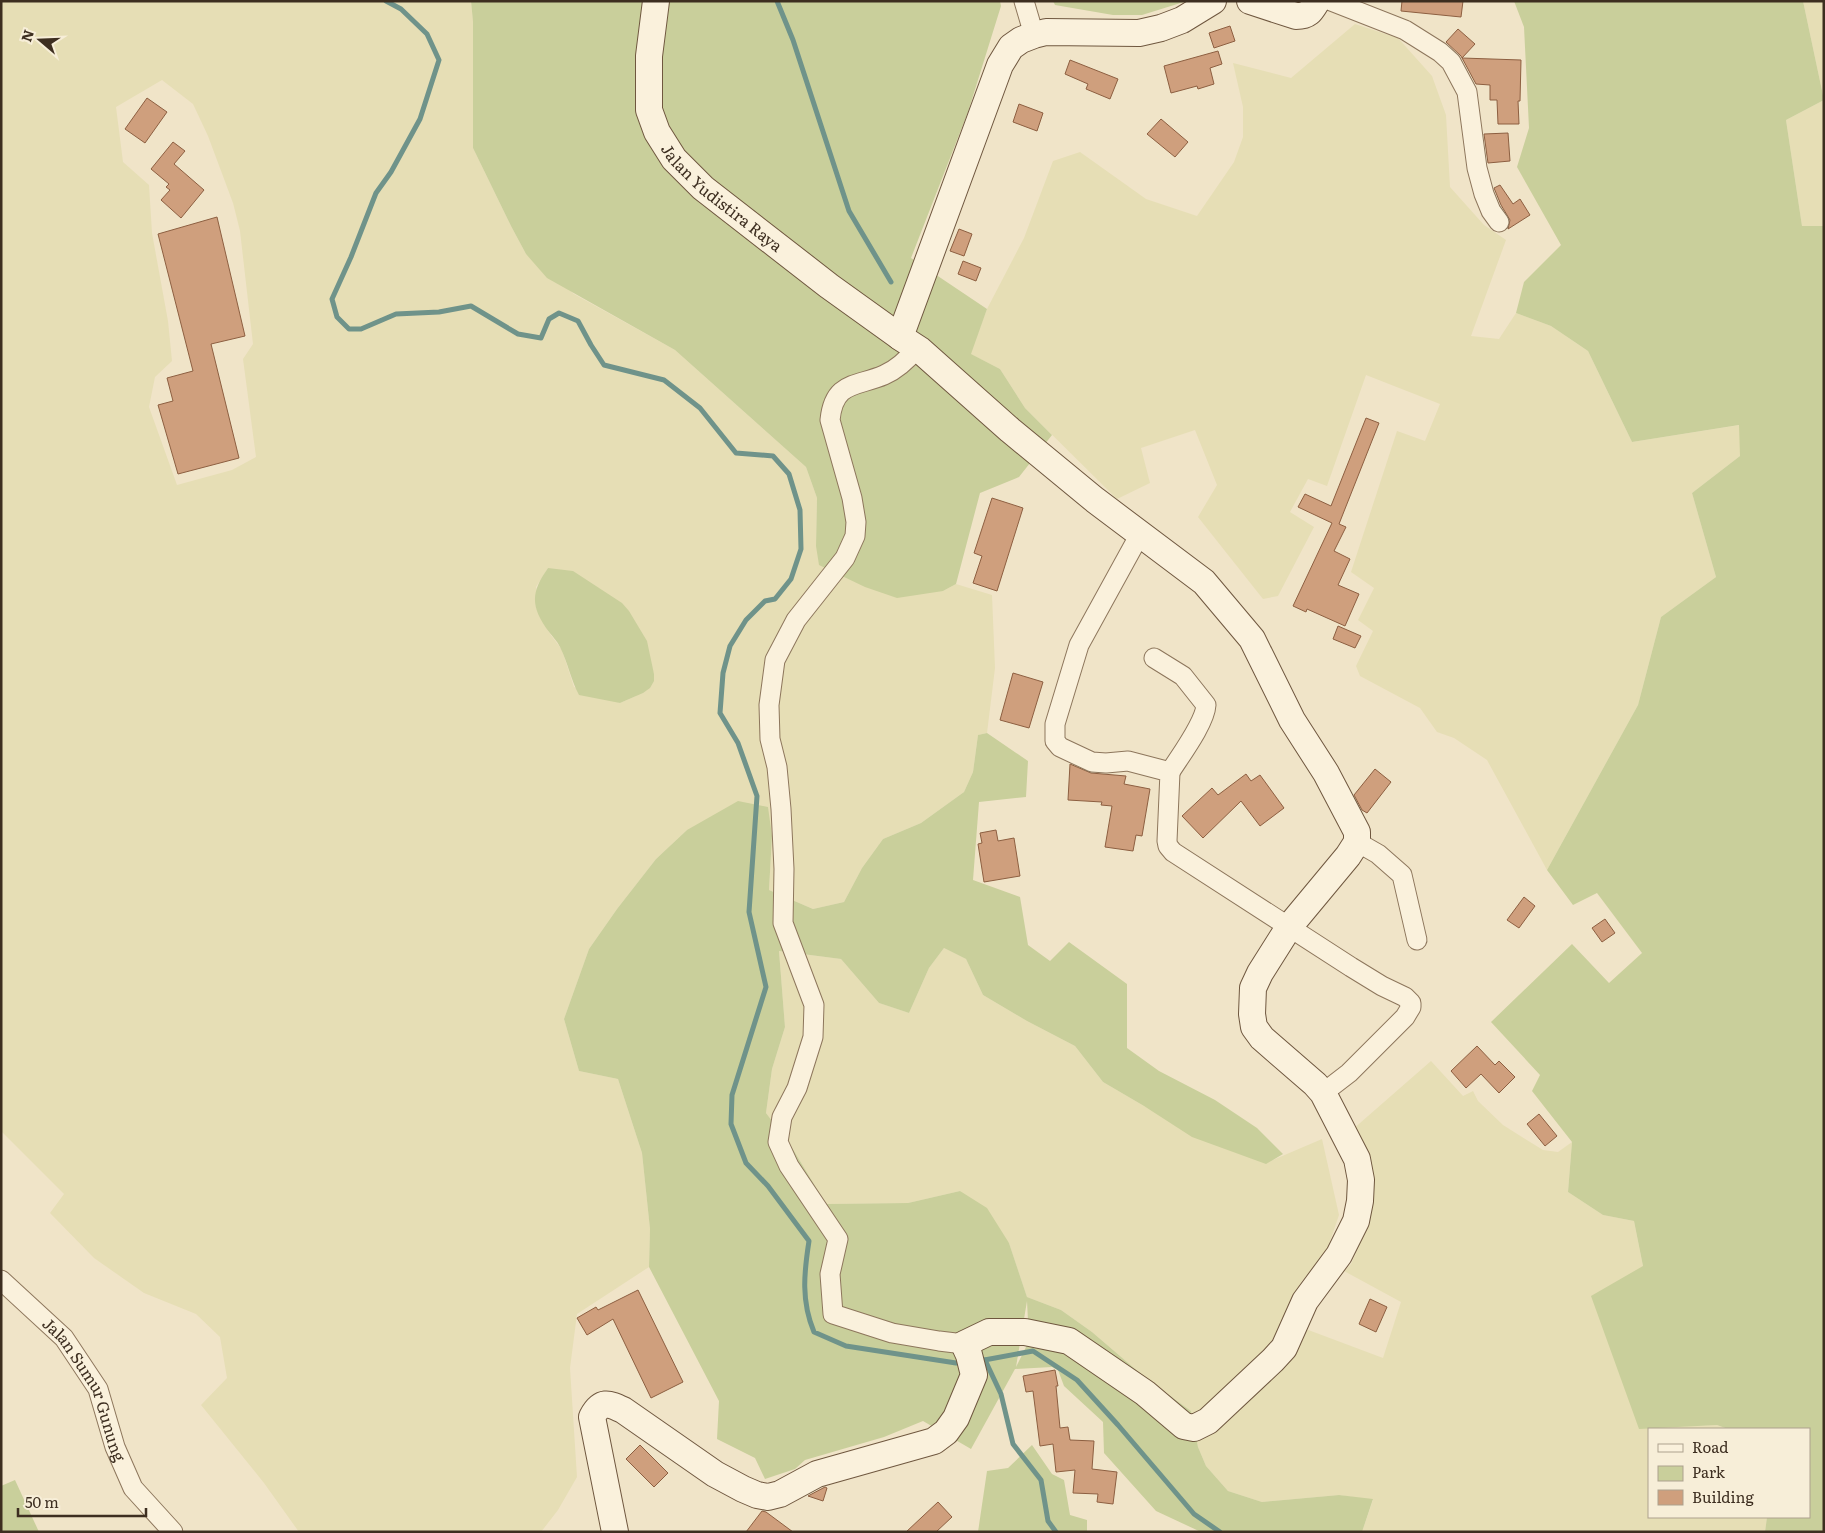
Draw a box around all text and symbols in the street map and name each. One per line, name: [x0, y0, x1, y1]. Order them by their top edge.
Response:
north arrow: [15, 15, 65, 65]
text: N: [15, 26, 38, 44]
street label: Jalan Yudistira Raya: [656, 138, 788, 257]
street label: Jalan Sumur Gunung: [38, 1311, 133, 1465]
legend: [1648, 1428, 1810, 1518]
text: Road: [1692, 1435, 1728, 1458]
text: Park: [1692, 1460, 1726, 1483]
text: Building: [1692, 1485, 1754, 1508]
scale bar: [18, 1486, 145, 1518]
text: 50 m: [25, 1490, 59, 1513]

